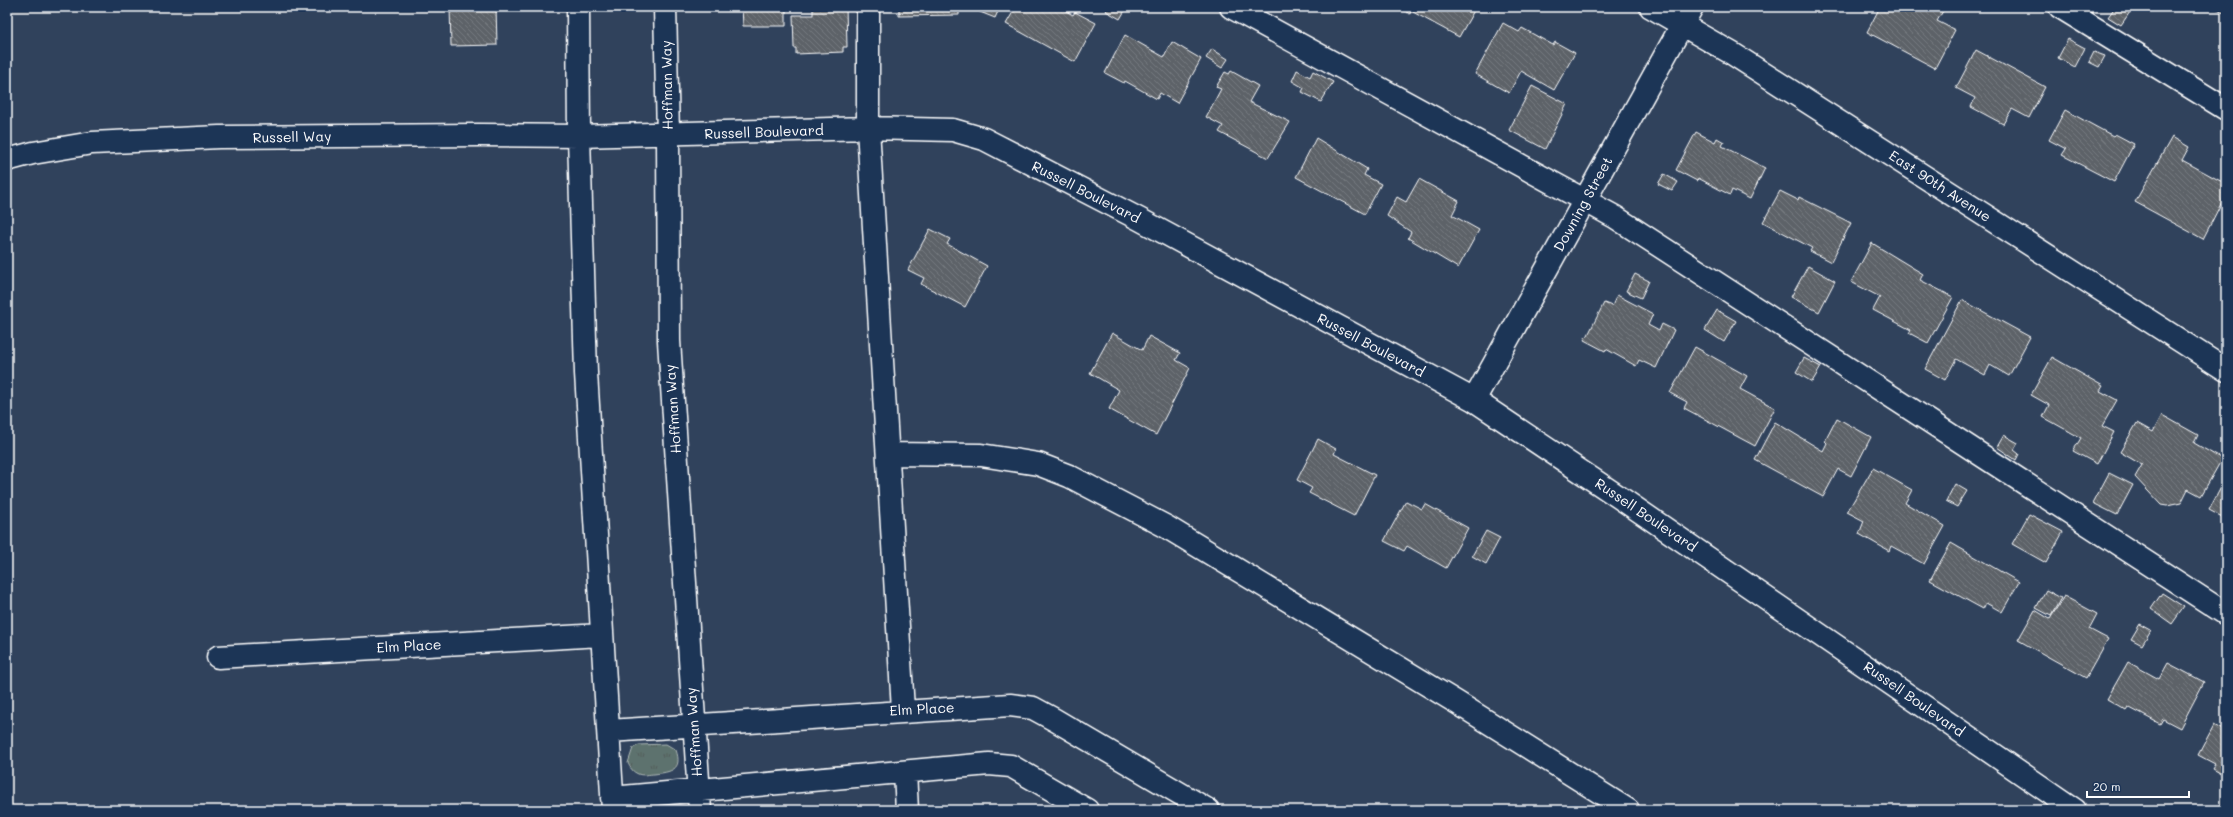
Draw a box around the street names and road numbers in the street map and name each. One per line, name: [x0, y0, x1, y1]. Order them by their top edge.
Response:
street label: Hoffman Way: [656, 40, 677, 130]
street label: Russell Boulevard: [704, 120, 824, 143]
street label: Russell Way: [252, 126, 332, 147]
street label: East 90th Avenue: [1886, 145, 1995, 226]
street label: Downing Street: [1549, 153, 1617, 255]
street label: Russell Boulevard: [1029, 156, 1144, 227]
street label: Russell Boulevard: [1314, 308, 1428, 381]
street label: Hoffman Way: [660, 364, 685, 454]
street label: Russell Boulevard: [1592, 473, 1701, 556]
street label: Elm Place: [376, 634, 442, 657]
street label: Russell Boulevard: [1860, 657, 1969, 741]
street label: Hoffman Way: [681, 687, 706, 777]
street label: Elm Place: [889, 697, 955, 720]

